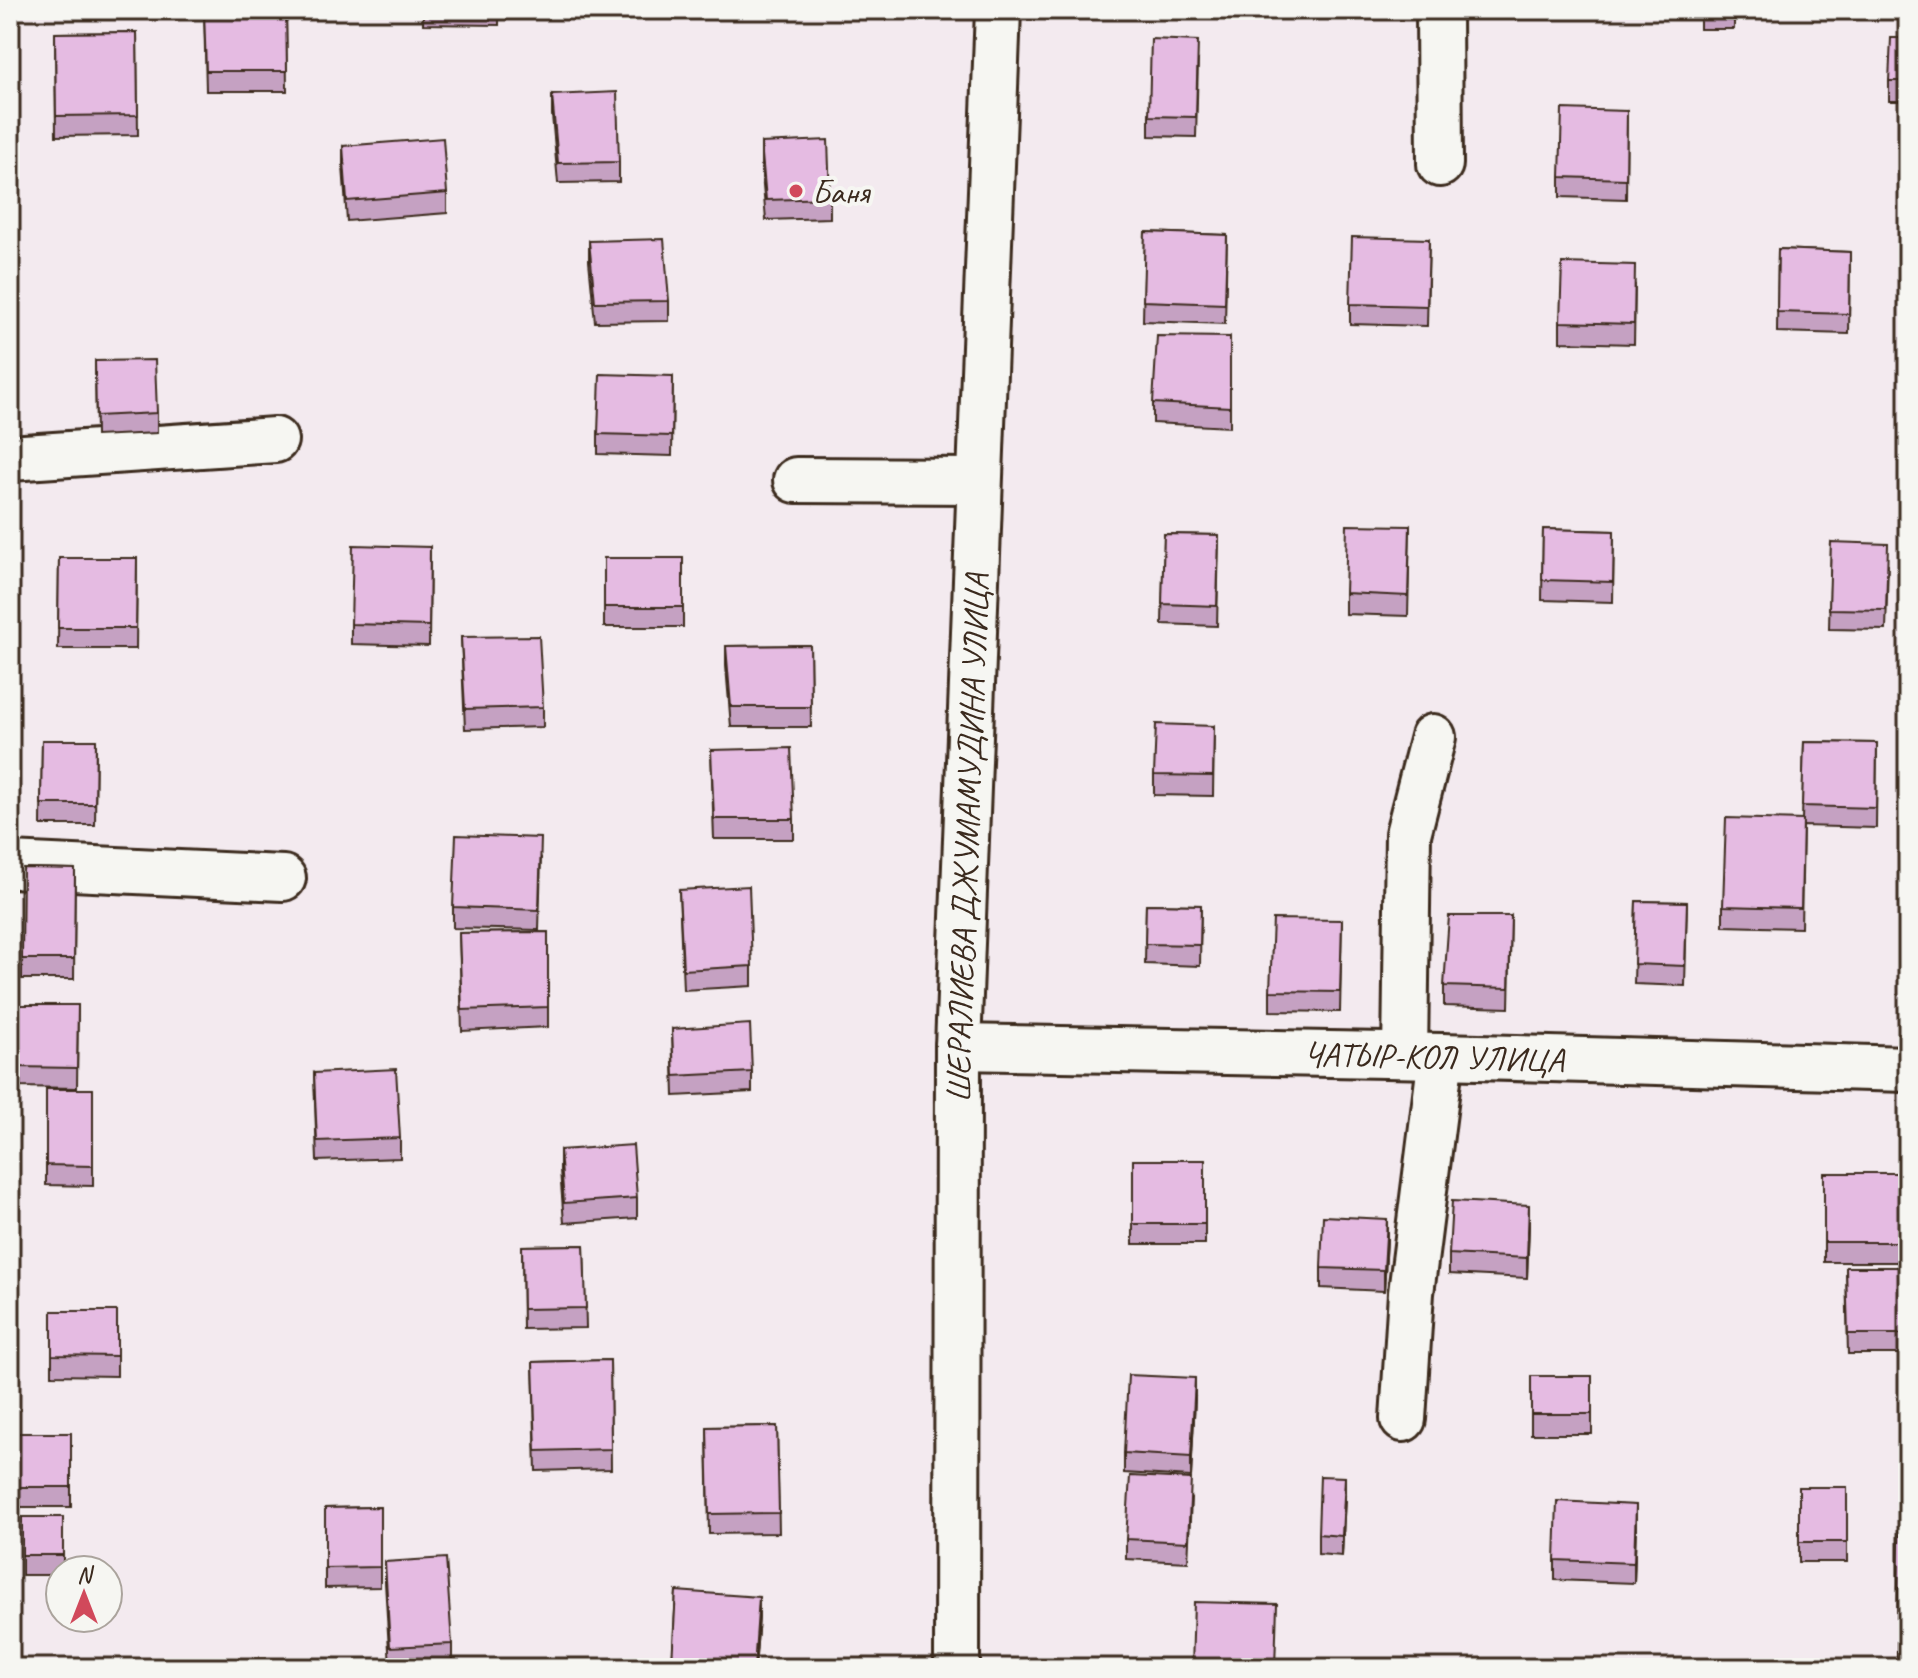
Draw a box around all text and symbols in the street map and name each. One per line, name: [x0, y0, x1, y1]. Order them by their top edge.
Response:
place label: Баня: [812, 170, 871, 213]
marker: Баня: [787, 182, 805, 200]
street label: ШЕРАЛИЕВА ДЖУМАМУДИНА УЛИЦА: [937, 571, 998, 1103]
street label: ЧАТЫР-КОЛ УЛИЦА: [1304, 1032, 1566, 1081]
north arrow: [44, 1554, 124, 1634]
text: N: [77, 1561, 94, 1589]

